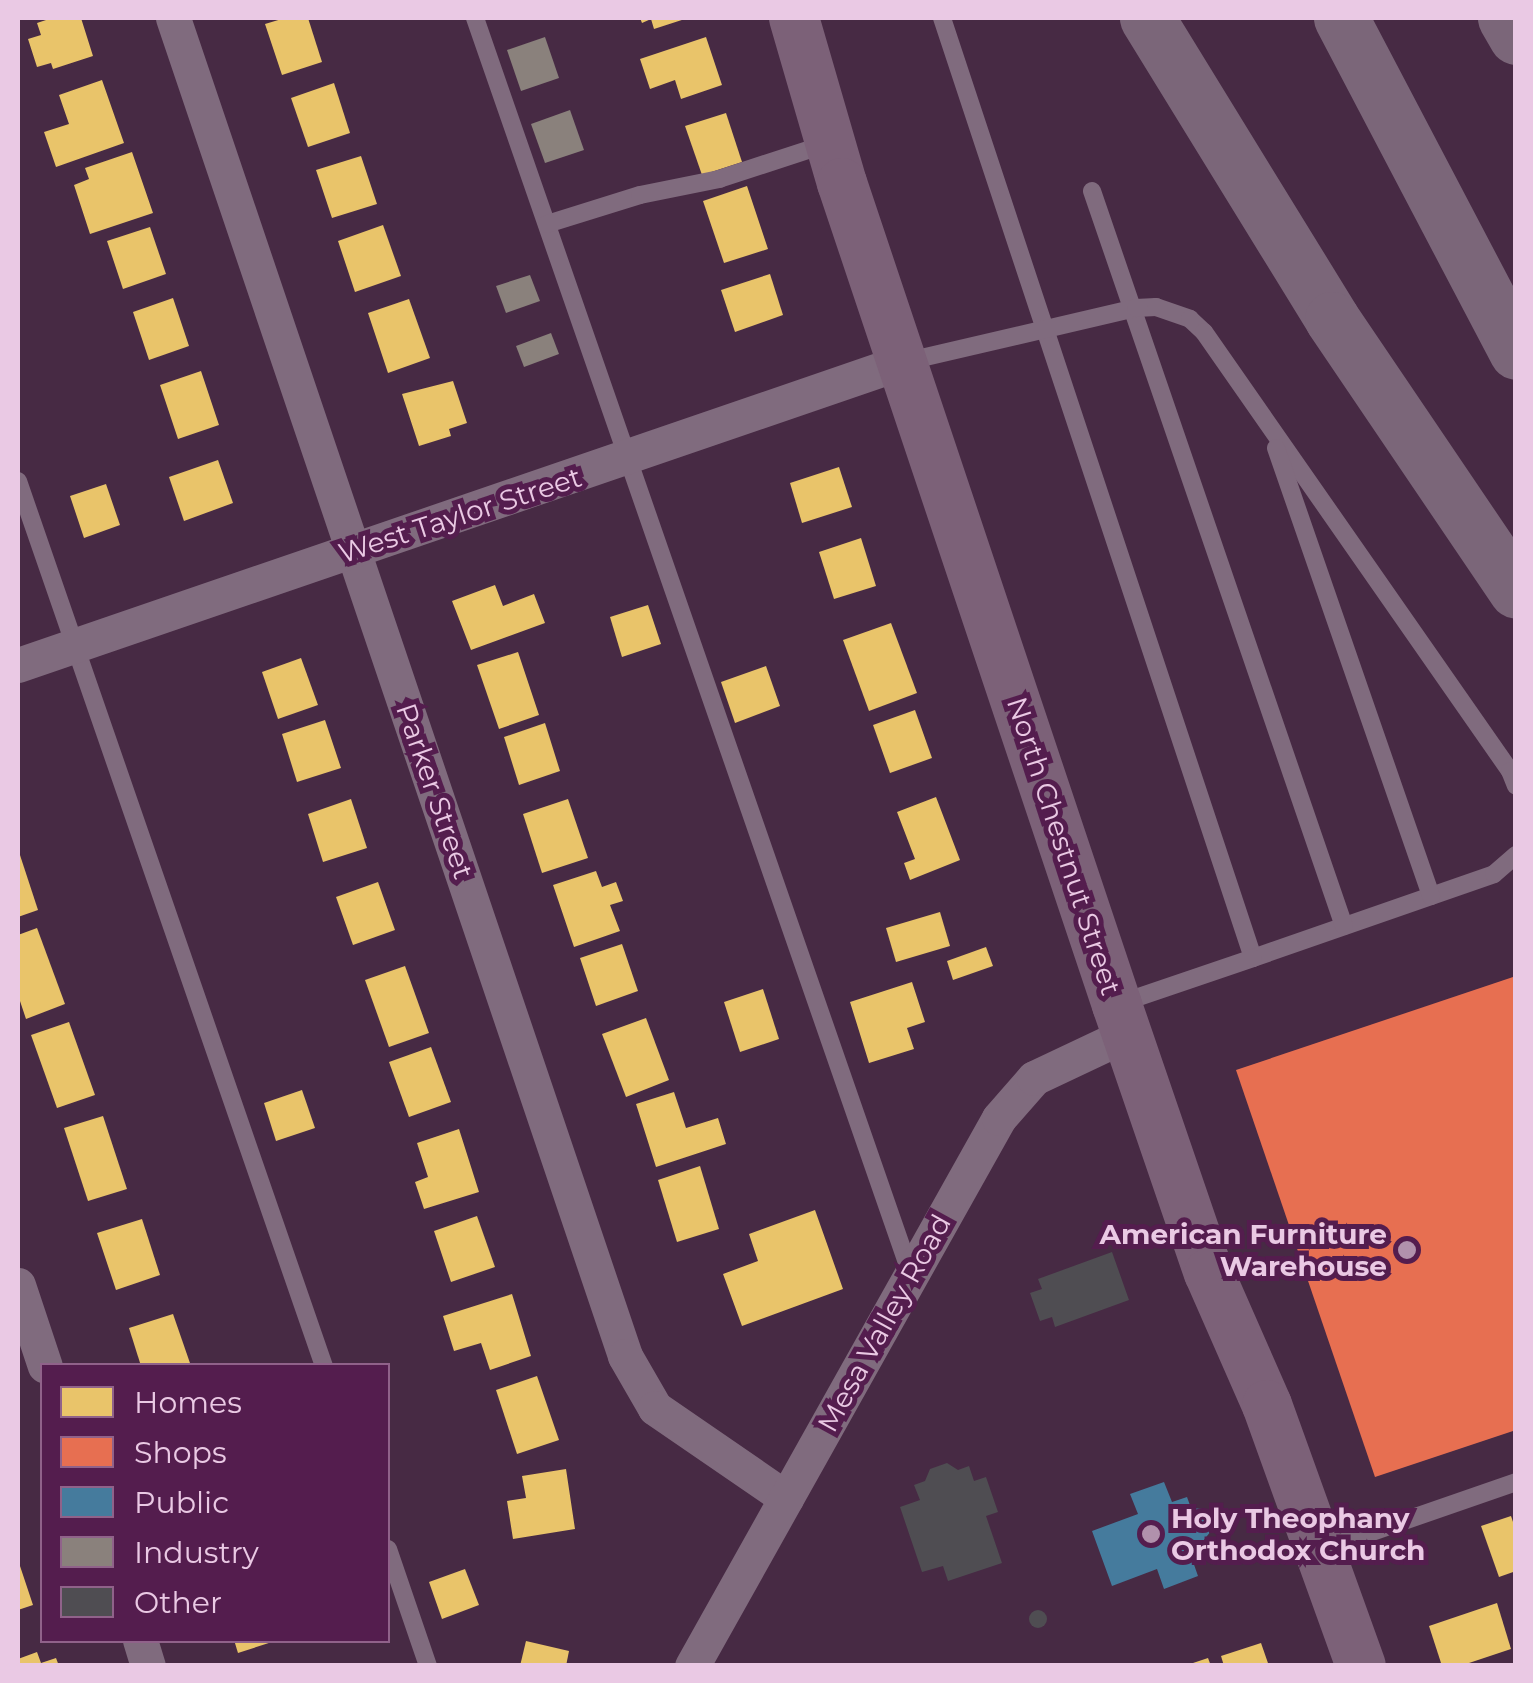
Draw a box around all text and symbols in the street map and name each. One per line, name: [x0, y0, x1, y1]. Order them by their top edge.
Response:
street label: West Taylor Street: [334, 460, 586, 570]
street label: North Chestnut Street: [1000, 693, 1128, 999]
street label: Parker Street: [389, 699, 481, 883]
street label: Mesa Valley Road: [810, 1208, 958, 1438]
place label: American Furniture Warehouse: [1100, 1217, 1387, 1283]
marker: American Furniture Warehouse: [1396, 1239, 1418, 1261]
legend: [40, 1363, 390, 1643]
text: Homes: [134, 1384, 242, 1421]
text: Shops: [134, 1434, 227, 1471]
text: Public: [134, 1484, 229, 1521]
place label: Holy Theophany Orthodox Church: [1171, 1501, 1425, 1567]
marker: Holy Theophany Orthodox Church: [1140, 1523, 1162, 1545]
text: Industry: [134, 1534, 259, 1571]
text: Other: [134, 1584, 222, 1621]

